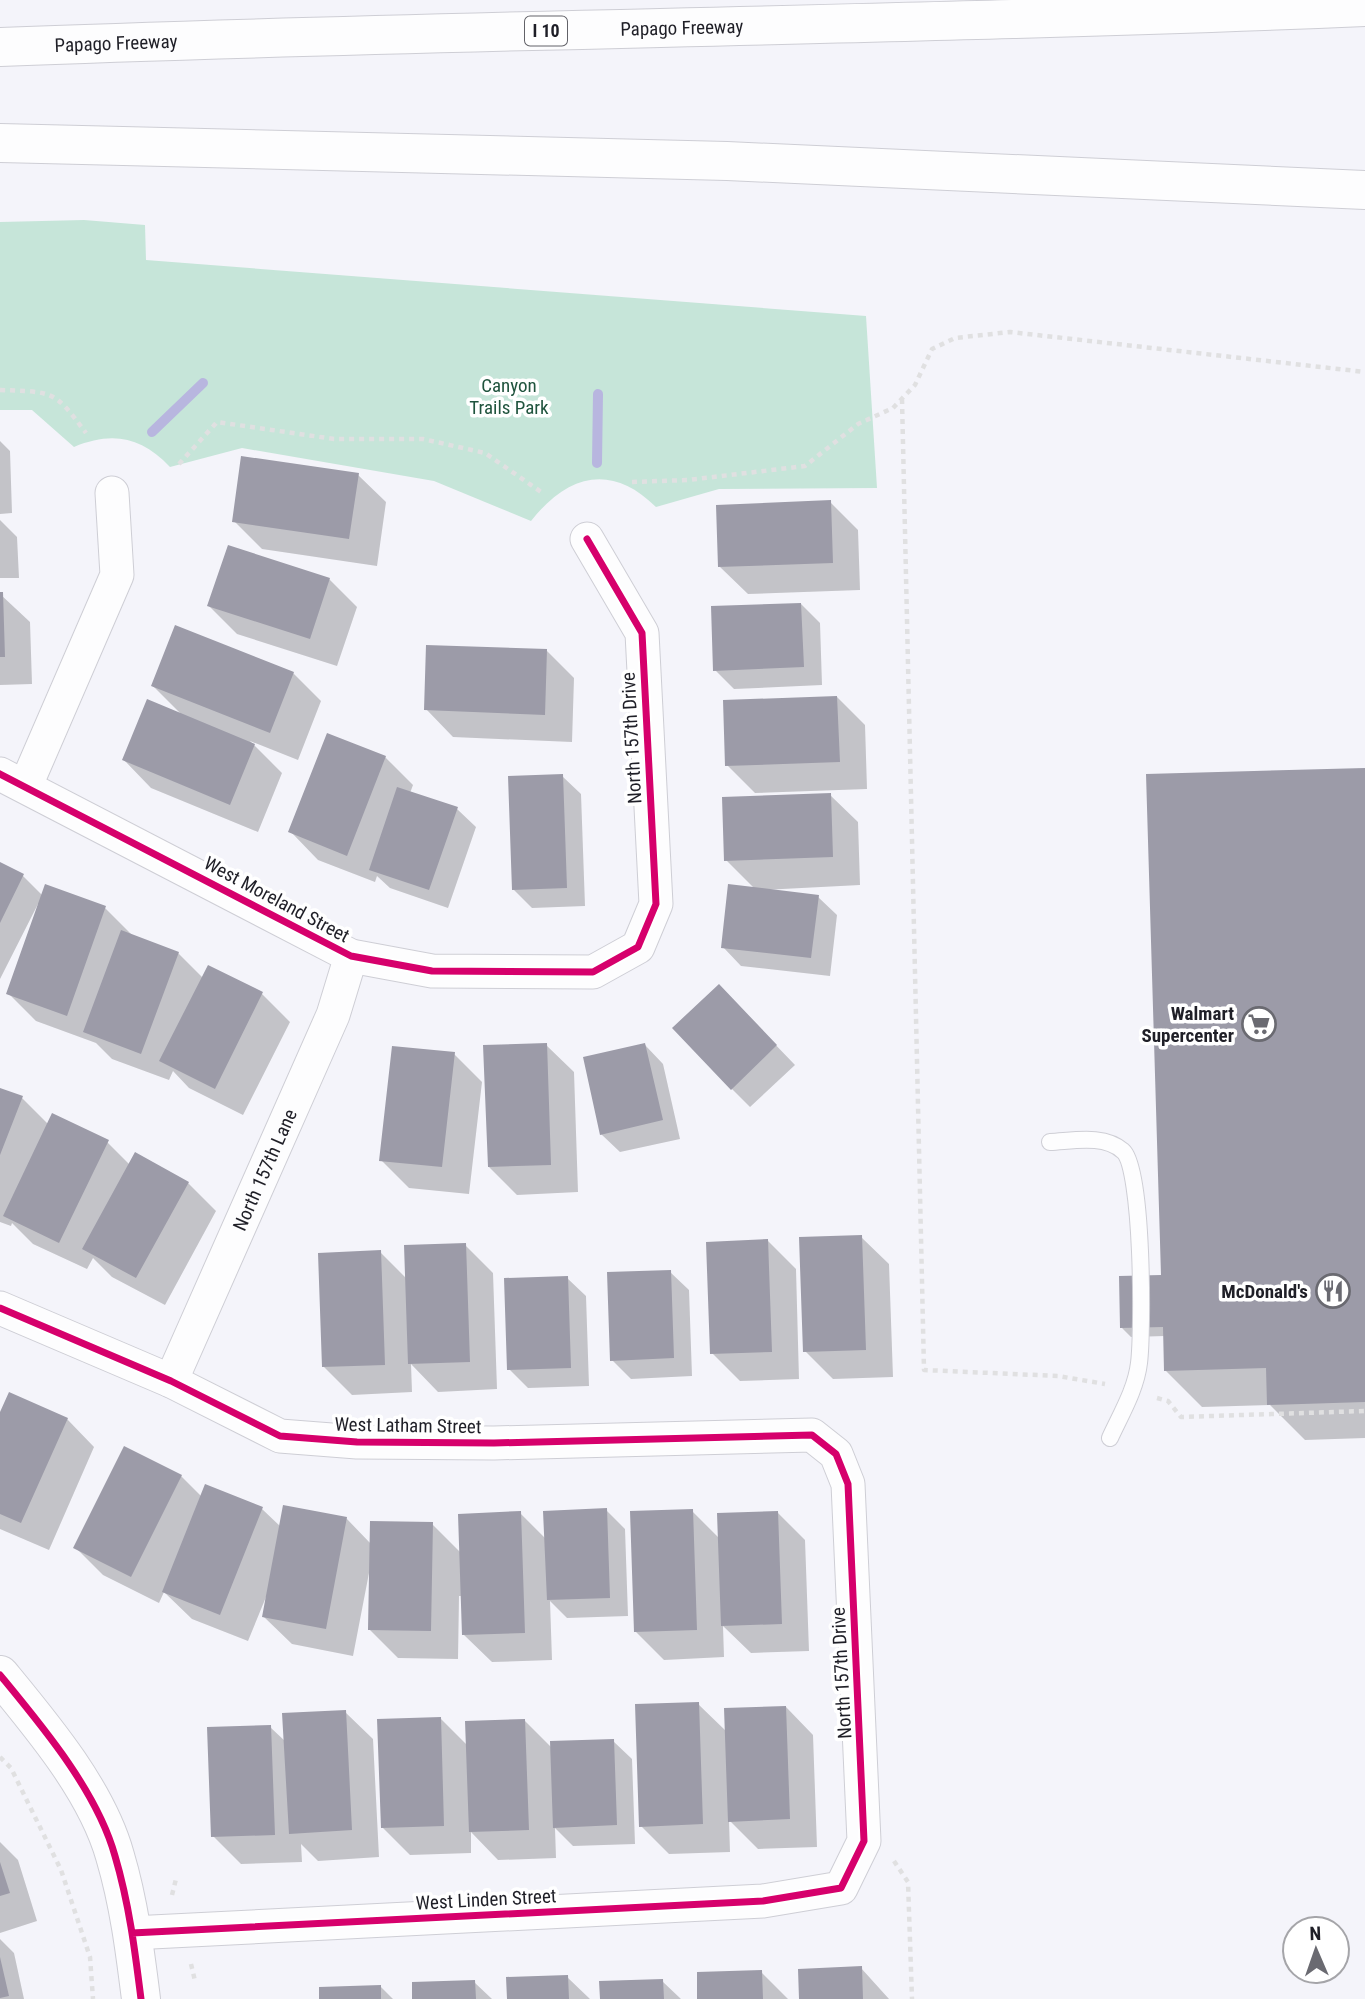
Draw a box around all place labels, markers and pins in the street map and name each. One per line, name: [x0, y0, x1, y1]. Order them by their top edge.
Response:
place label: Walmart Supercenter: [1141, 1002, 1234, 1047]
supermarket icon: Walmart Supercenter: [1240, 1005, 1278, 1043]
restaurant icon: McDonald's: [1314, 1272, 1352, 1310]
place label: McDonald's: [1221, 1280, 1308, 1303]

